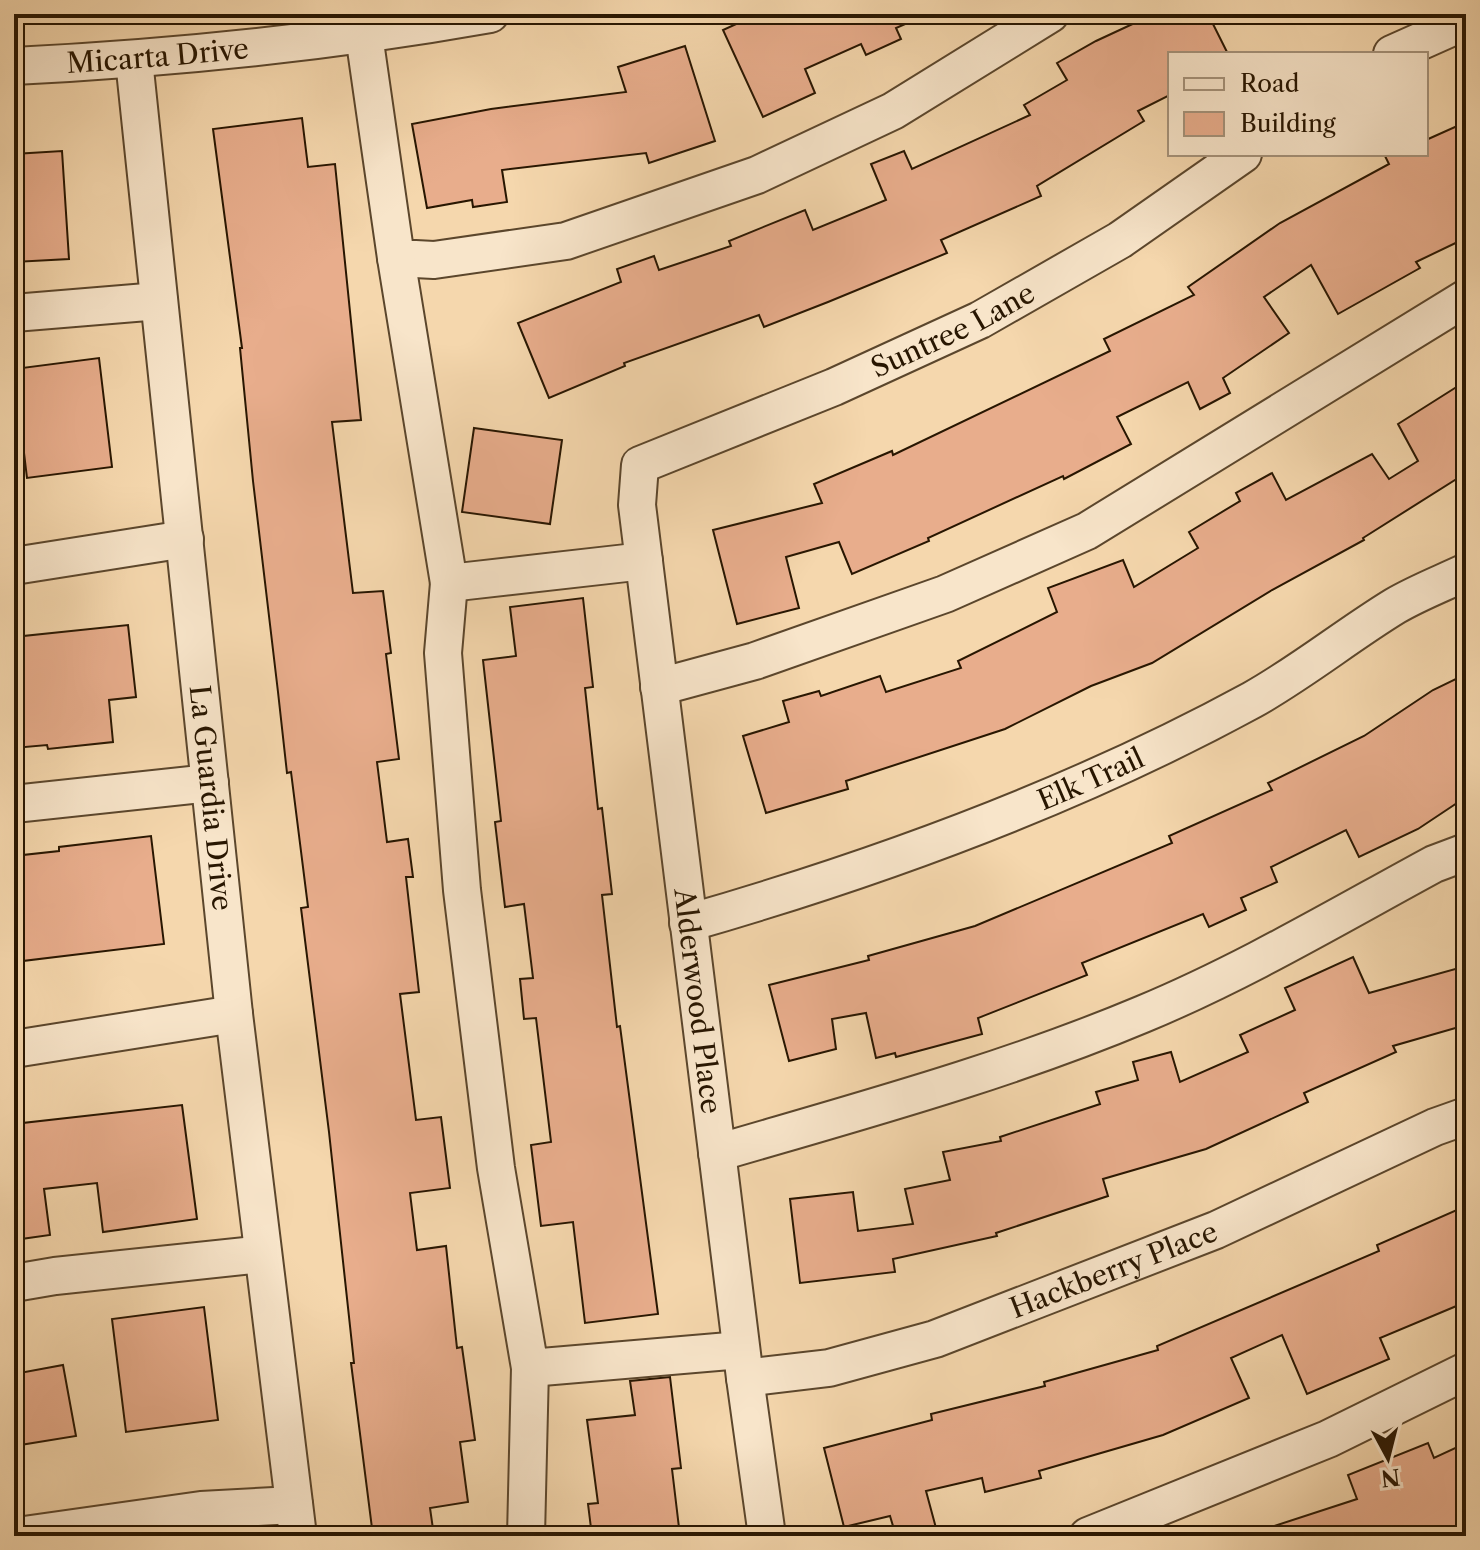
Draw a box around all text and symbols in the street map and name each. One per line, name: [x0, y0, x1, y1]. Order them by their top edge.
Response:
street label: Micarta Drive: [65, 31, 250, 80]
legend: [1168, 52, 1428, 156]
text: Road: [1240, 69, 1300, 98]
text: Building: [1240, 109, 1336, 138]
street label: Suntree Lane: [866, 275, 1041, 385]
street label: La Guardia Drive: [183, 684, 240, 912]
street label: Elk Trail: [1033, 741, 1149, 817]
street label: Alderwood Place: [667, 885, 729, 1116]
street label: Hackberry Place: [1005, 1214, 1222, 1325]
north arrow: [1348, 1418, 1428, 1498]
text: N: [1379, 1463, 1402, 1492]

